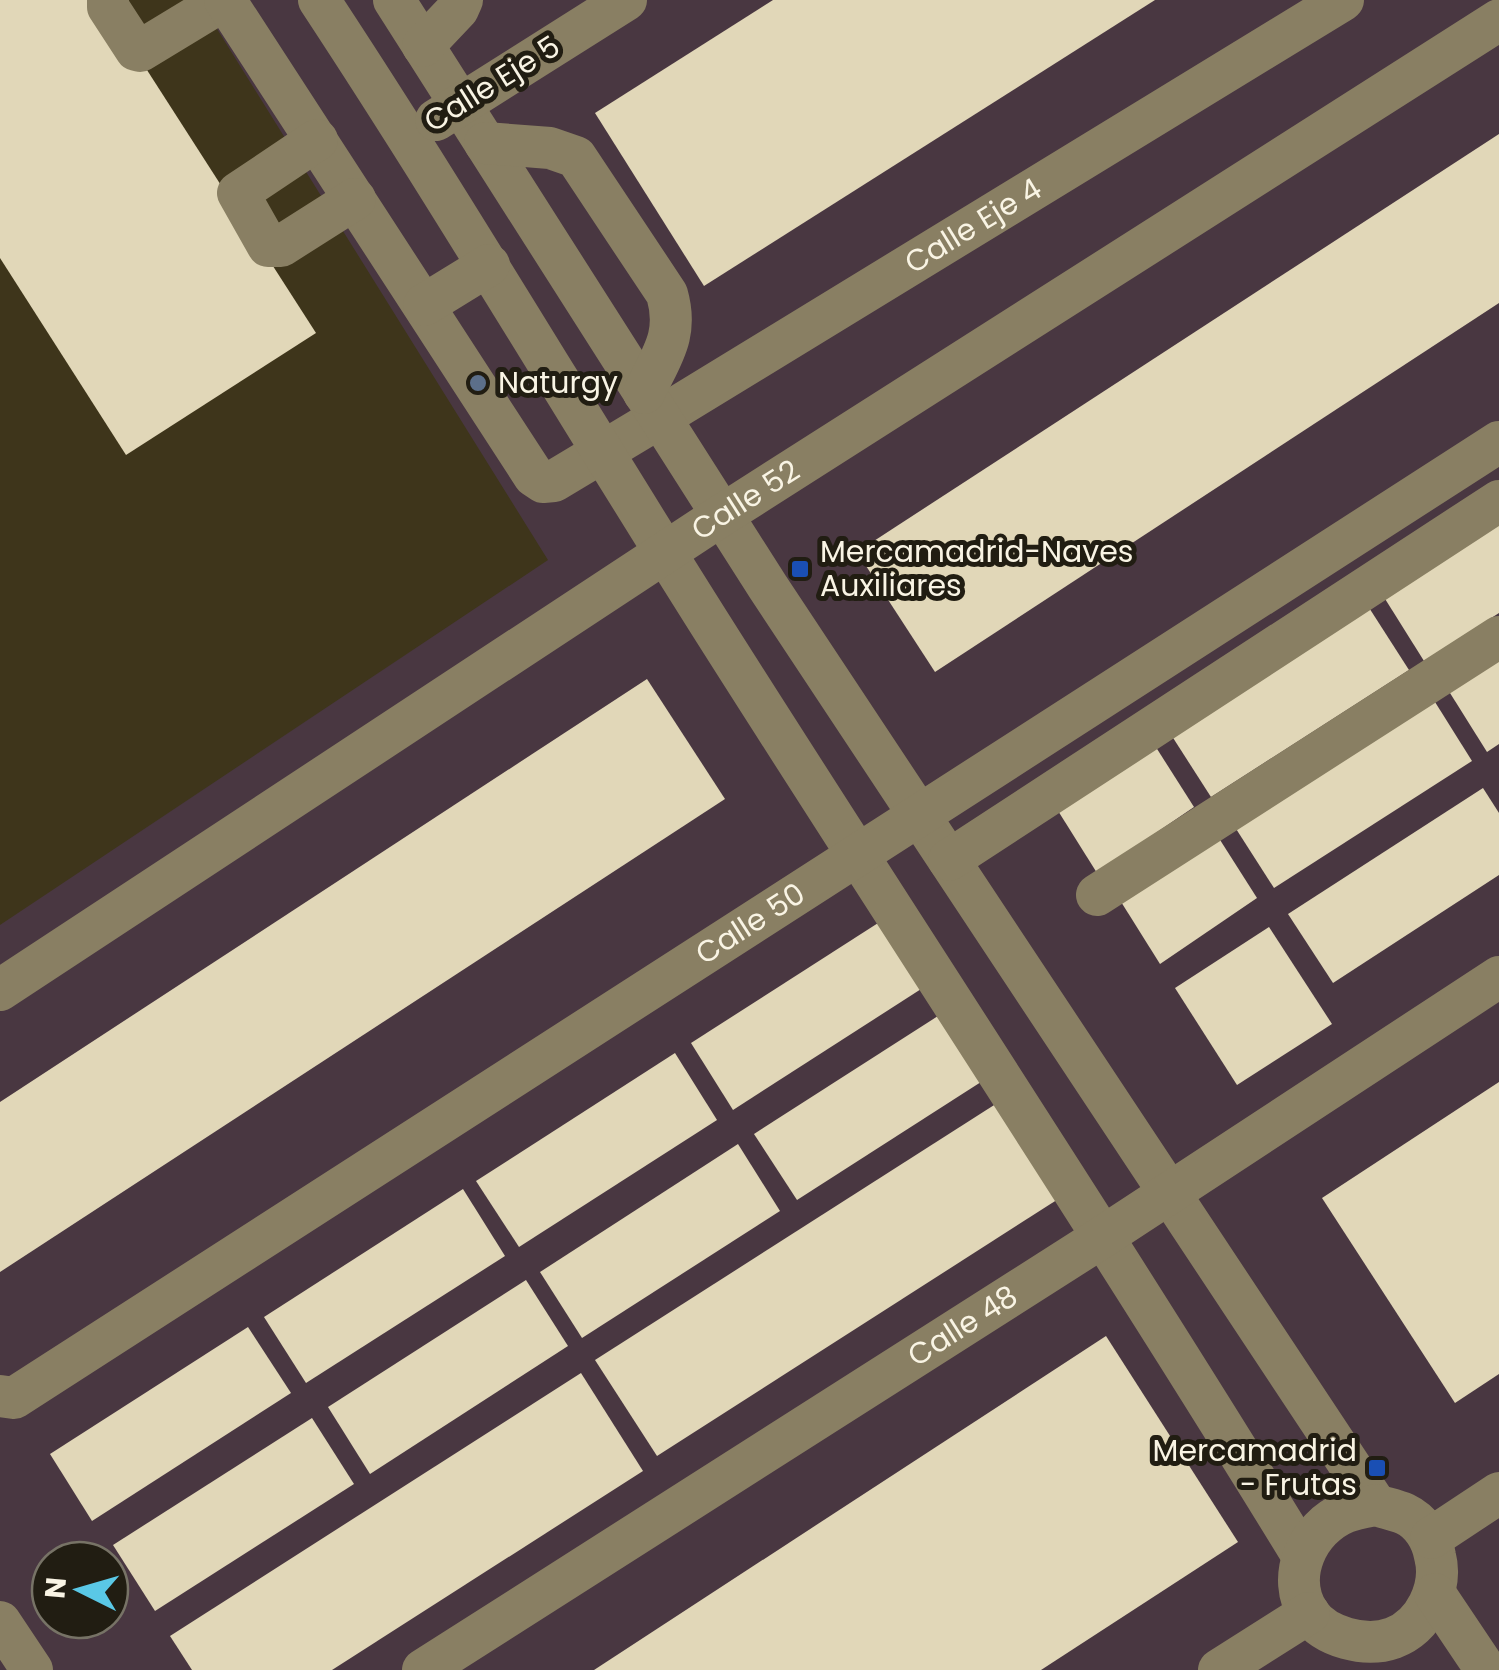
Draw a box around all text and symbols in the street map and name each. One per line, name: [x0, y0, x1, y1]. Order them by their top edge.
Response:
street label: Calle Eje 5: [415, 25, 568, 142]
street label: Calle Eje 4: [896, 167, 1049, 284]
place label: Naturgy: [498, 361, 618, 404]
marker: Naturgy: [467, 372, 489, 394]
street label: Calle 52: [683, 449, 808, 551]
place label: Mercamadrid-Naves Auxiliares: [820, 530, 1133, 607]
marker: Mercamadrid-Naves Auxiliares: [789, 558, 811, 580]
street label: Calle 50: [687, 872, 813, 975]
street label: Calle 48: [899, 1275, 1026, 1377]
place label: Mercamadrid - Frutas: [1153, 1429, 1357, 1506]
marker: Mercamadrid - Frutas: [1366, 1457, 1388, 1479]
north arrow: [30, 1540, 130, 1640]
text: N: [35, 1576, 76, 1600]

